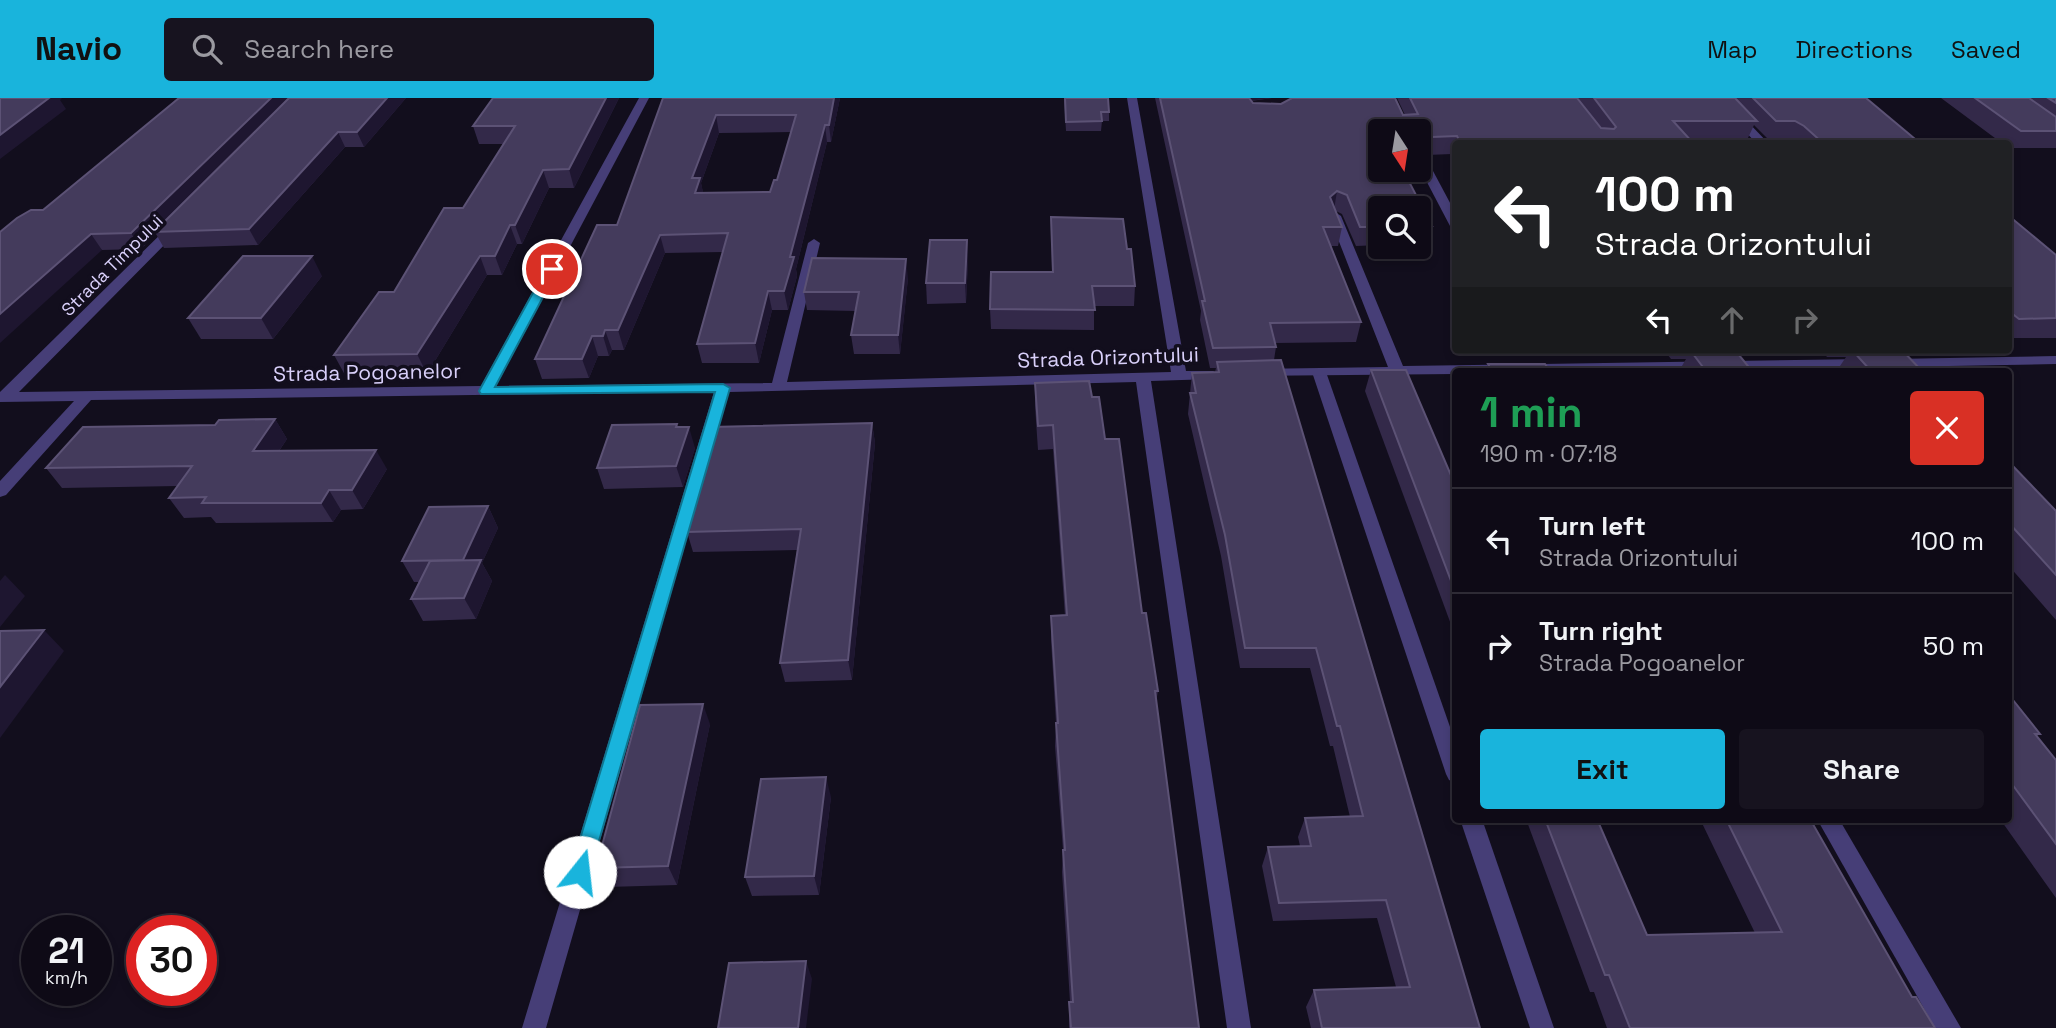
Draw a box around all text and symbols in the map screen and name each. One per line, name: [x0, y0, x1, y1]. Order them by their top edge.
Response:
search box: [164, 18, 654, 81]
text: Navio: [35, 28, 122, 70]
icon: search: [188, 30, 226, 68]
text: Search here: [244, 32, 394, 66]
text: Map: [1707, 34, 1757, 65]
text: Directions: [1795, 34, 1913, 65]
text: Saved: [1951, 34, 2021, 65]
north arrow: [1368, 119, 1432, 182]
map controls: [1368, 119, 1431, 259]
text: 100 m: [1595, 163, 1735, 225]
icon: left: [1480, 168, 1571, 259]
button: search: [1368, 196, 1431, 259]
street label: Strada Timpului: [56, 209, 168, 321]
text: Strada Orizontului: [1595, 224, 1872, 264]
pin: [522, 239, 582, 299]
icon: arrive: [533, 250, 571, 288]
icon: left: [1640, 301, 1678, 339]
icon: ahead: [1713, 301, 1751, 339]
icon: right: [1786, 301, 1824, 339]
street label: Strada Orizontului: [1017, 340, 1199, 374]
street label: Strada Pogoanelor: [273, 357, 461, 387]
text: 1 min: [1480, 386, 1583, 439]
button: close: [1910, 391, 1984, 465]
text: 190 m · 07:18: [1480, 439, 1617, 469]
text: Turn left: [1539, 509, 1646, 543]
icon: left: [1480, 522, 1518, 560]
text: 100 m: [1911, 524, 1984, 558]
text: Strada Orizontului: [1539, 543, 1738, 573]
text: Turn right: [1539, 614, 1663, 648]
icon: right: [1480, 627, 1518, 665]
text: 50 m: [1923, 629, 1984, 663]
text: Strada Pogoanelor: [1539, 648, 1745, 678]
button: Exit: [1480, 729, 1725, 809]
button: Share: [1739, 729, 1984, 809]
position arrow: [543, 835, 617, 909]
speed limit sign: 30: [126, 915, 217, 1006]
text: 21: [48, 929, 85, 973]
text: km/h: [45, 966, 88, 989]

